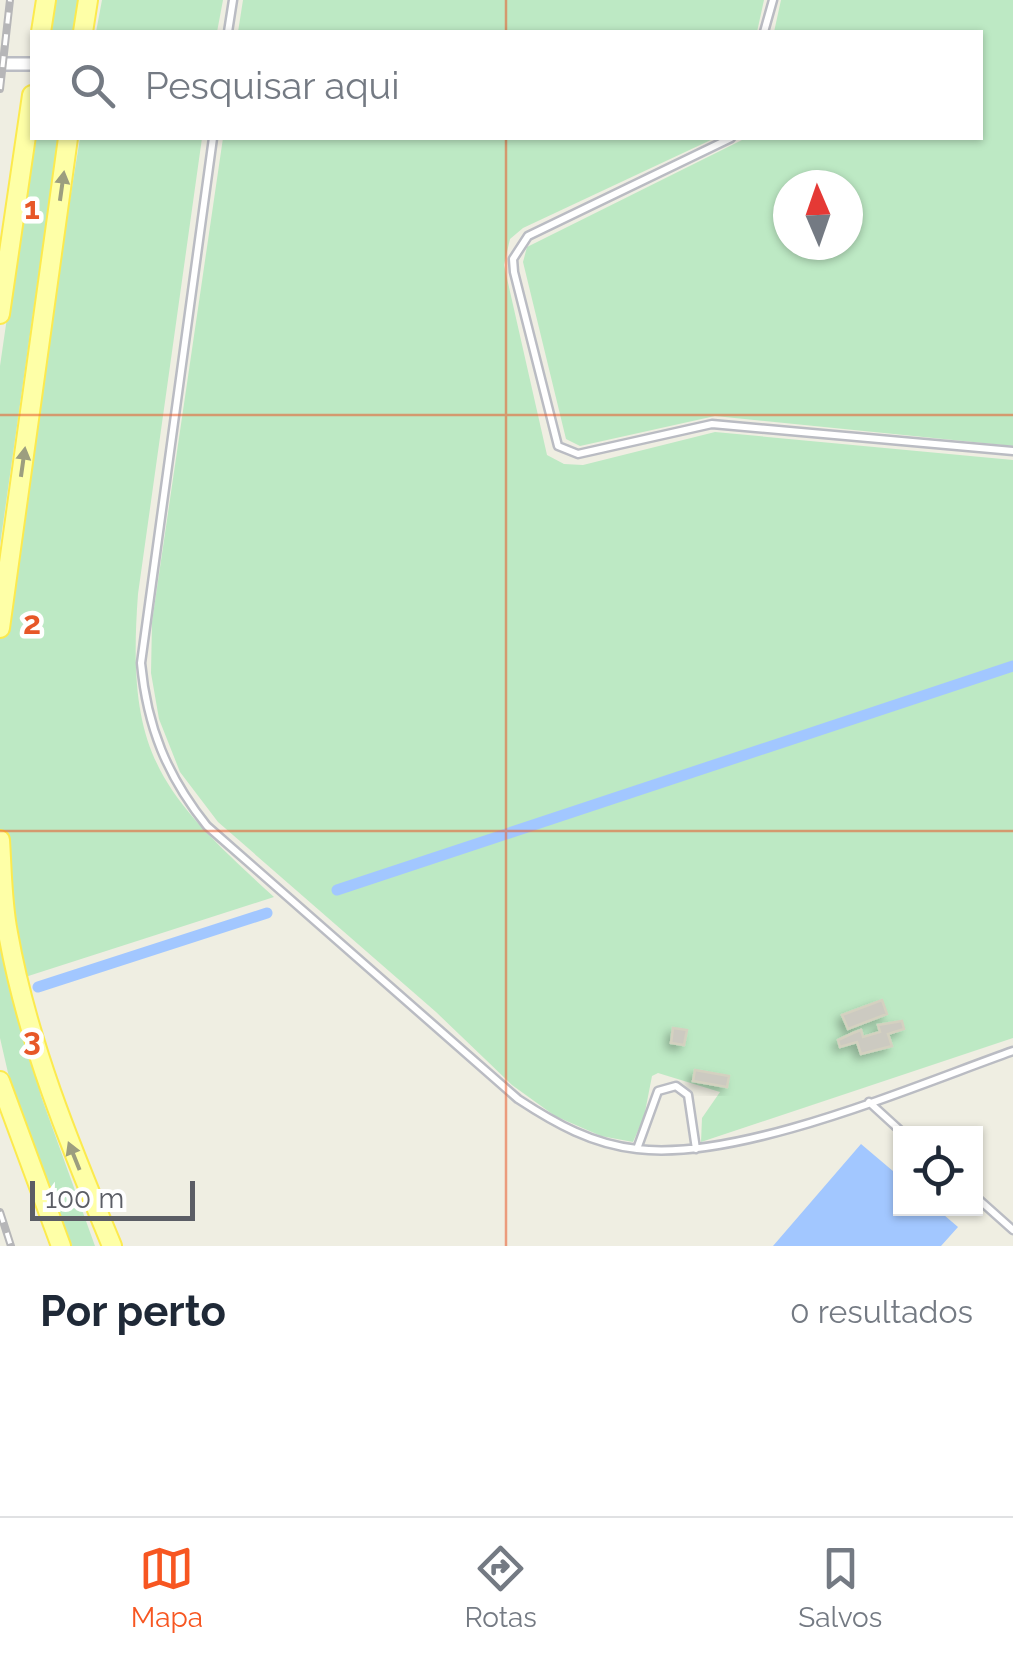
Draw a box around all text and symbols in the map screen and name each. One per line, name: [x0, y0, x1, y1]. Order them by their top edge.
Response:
search box: [30, 30, 983, 140]
icon: search: [65, 58, 120, 113]
text: Pesquisar aqui: [145, 63, 399, 108]
one-way arrow: [54, 170, 70, 202]
north arrow: [773, 170, 863, 260]
text: 1: [24, 189, 40, 226]
one-way arrow: [16, 446, 32, 477]
text: 2: [23, 604, 41, 641]
text: 3: [23, 1020, 41, 1057]
map controls: [893, 1126, 983, 1216]
button: locate: [893, 1126, 983, 1216]
one-way arrow: [66, 1141, 82, 1171]
scale bar: [30, 1176, 195, 1220]
text: 100 m: [45, 1182, 124, 1215]
text: Por perto: [40, 1287, 226, 1336]
text: 0 resultados: [790, 1293, 973, 1330]
tab: Mapa: [131, 1541, 203, 1634]
tab: Rotas: [464, 1541, 537, 1634]
tab: Salvos: [798, 1541, 882, 1634]

